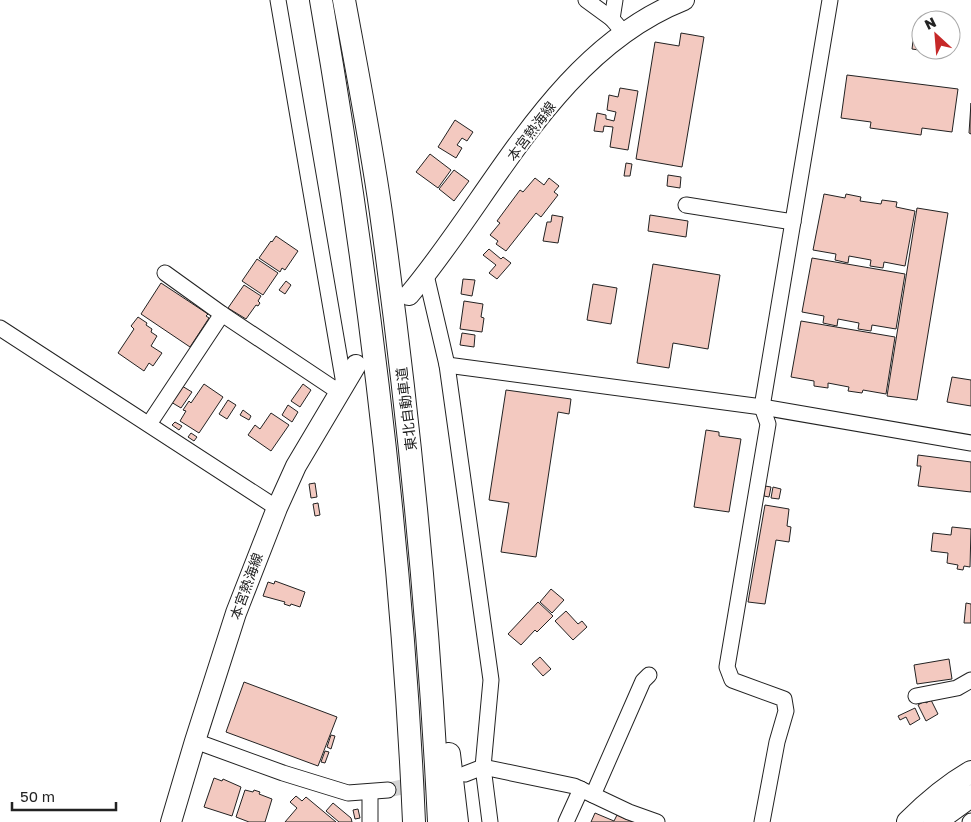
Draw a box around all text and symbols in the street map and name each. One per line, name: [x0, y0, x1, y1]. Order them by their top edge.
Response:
north arrow: [911, 10, 961, 60]
text: N: [922, 13, 939, 33]
street label: 本宮熱海線: [503, 98, 559, 164]
street label: 東北自動車道: [392, 366, 420, 452]
street label: 本宮熱海線: [226, 550, 266, 622]
scale bar: [12, 780, 116, 812]
text: 50 m: [20, 787, 55, 805]

